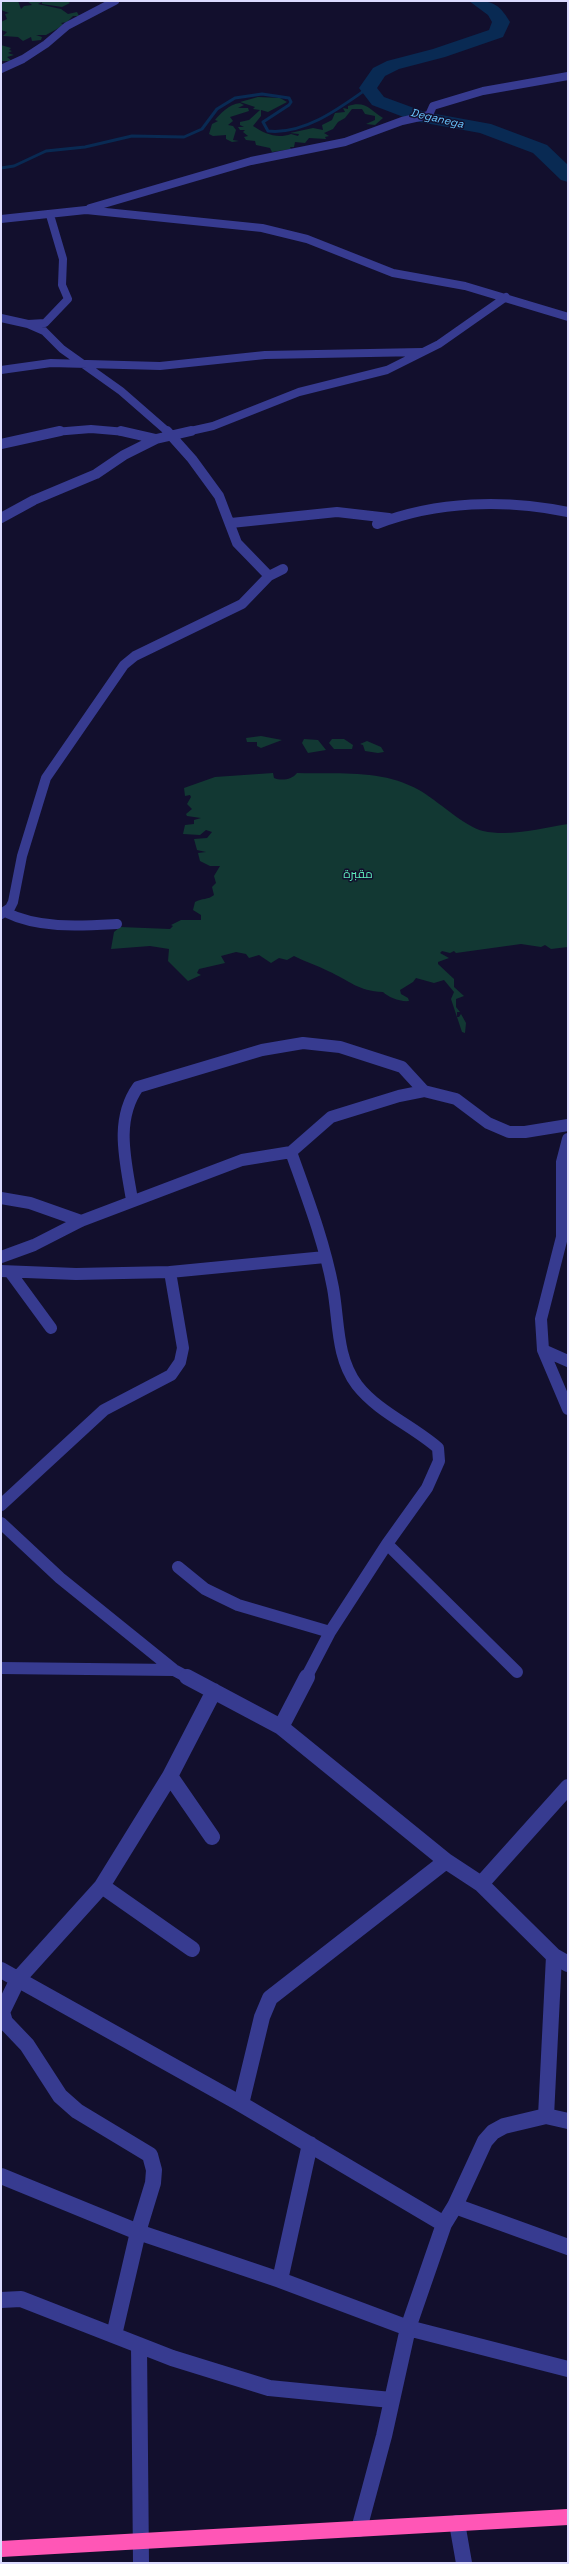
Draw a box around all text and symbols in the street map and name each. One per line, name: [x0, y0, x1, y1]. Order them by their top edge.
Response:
water label: Deganega: [409, 107, 465, 131]
park label: مقبرة: [343, 868, 373, 882]

